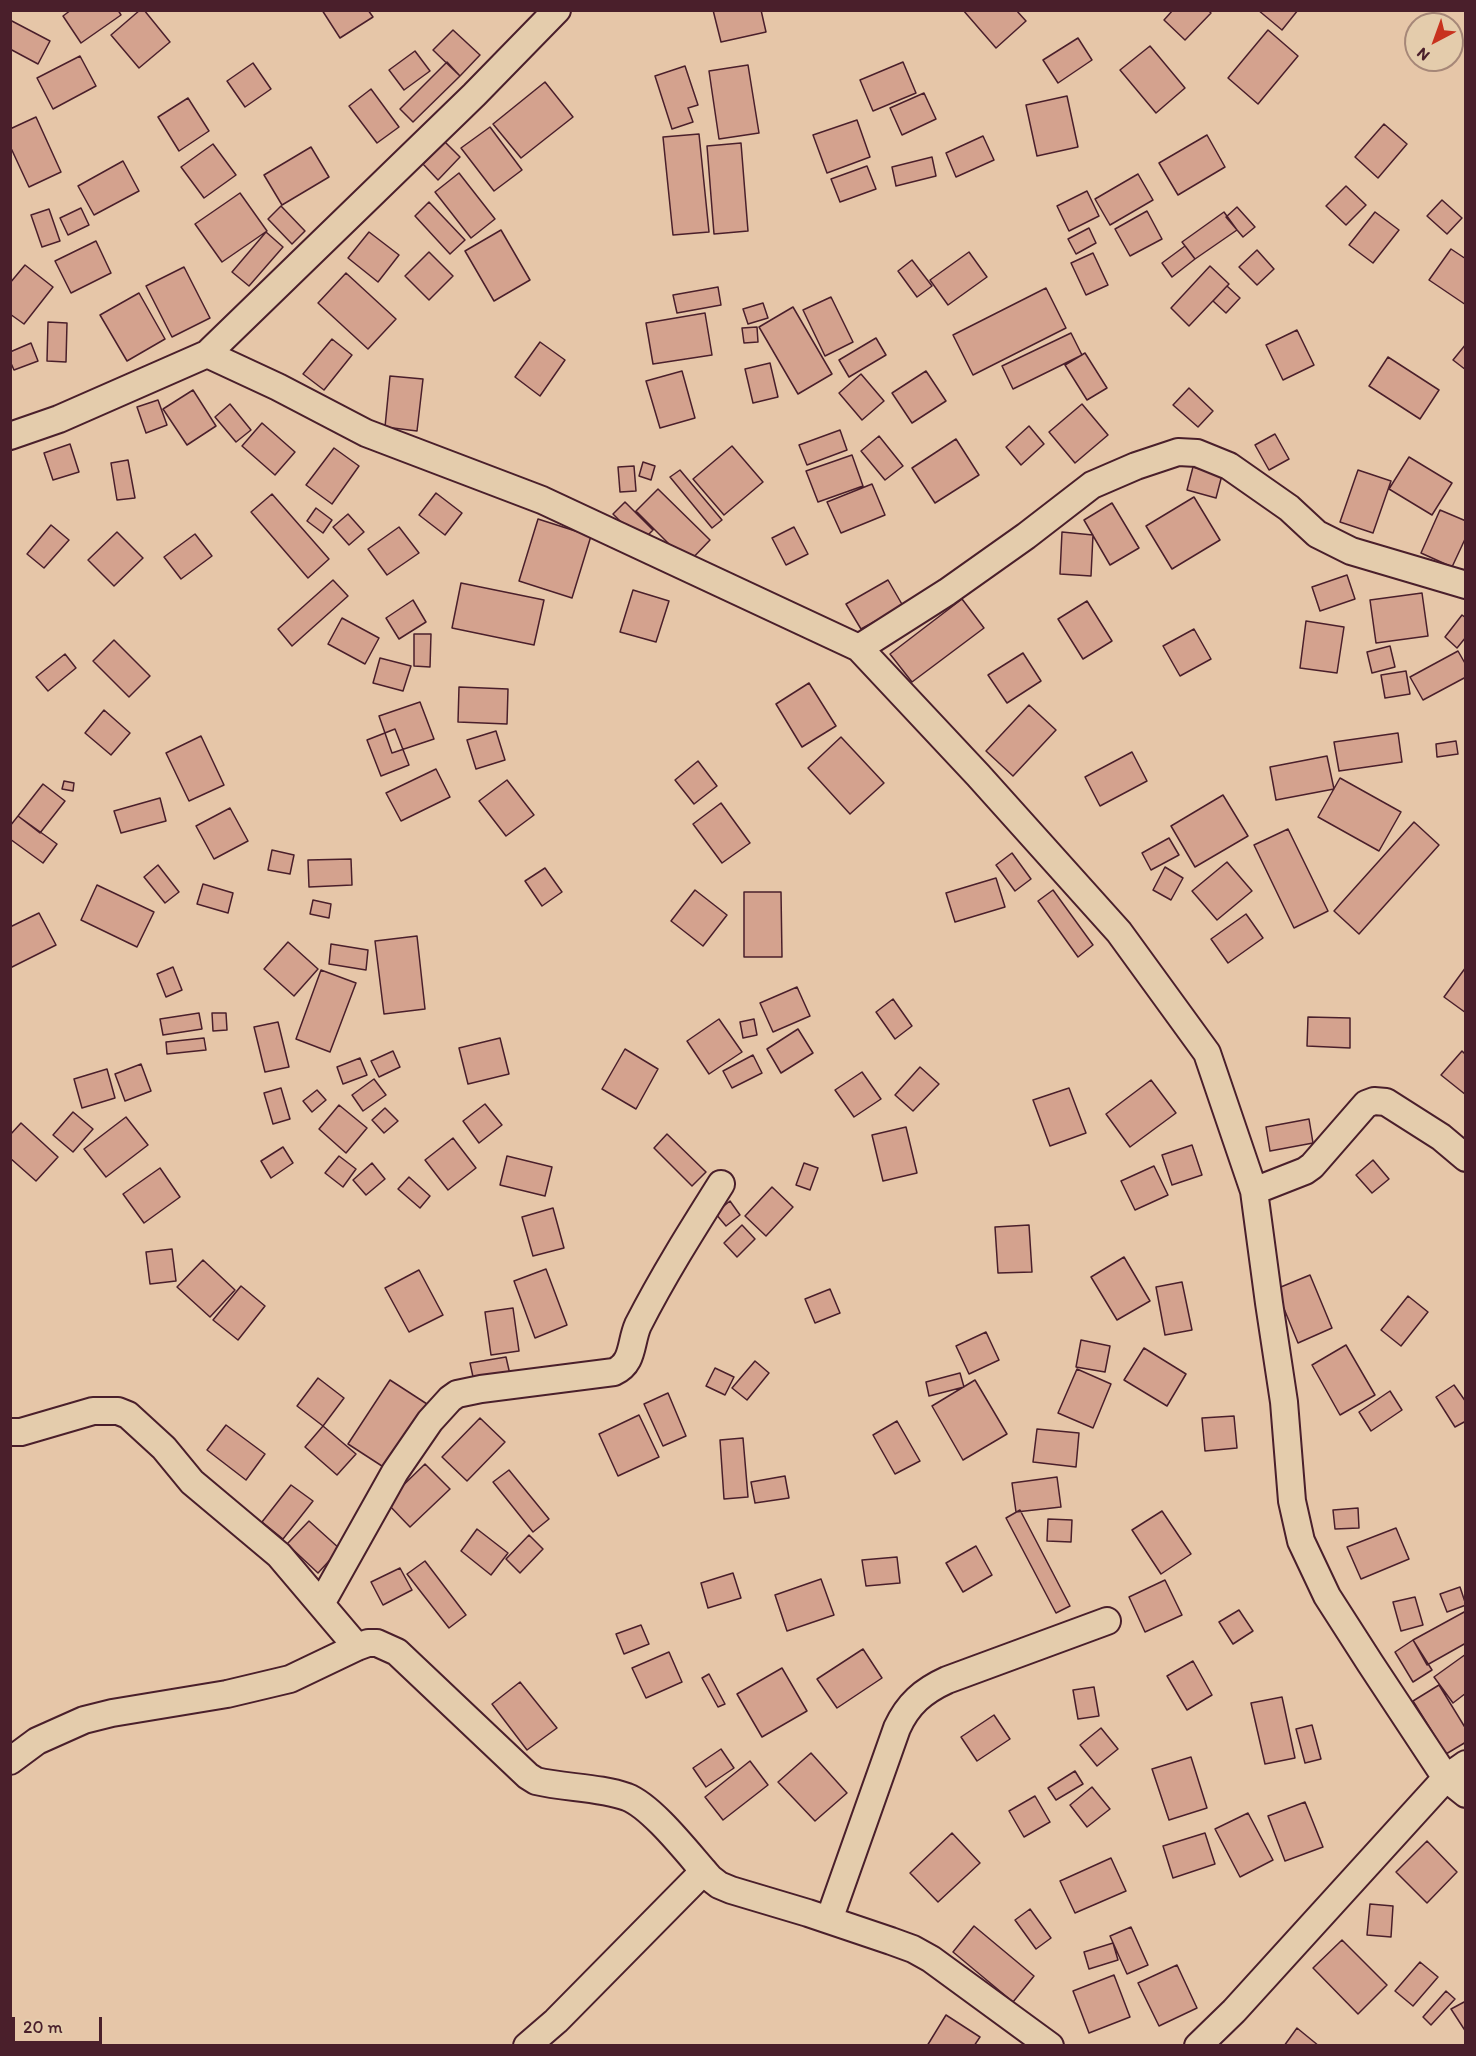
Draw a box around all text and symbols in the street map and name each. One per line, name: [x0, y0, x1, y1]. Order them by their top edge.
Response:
north arrow: [1404, 12, 1464, 72]
text: N: [1413, 44, 1433, 65]
scale bar: [15, 2005, 105, 2043]
text: 20 m: [23, 2016, 63, 2038]

